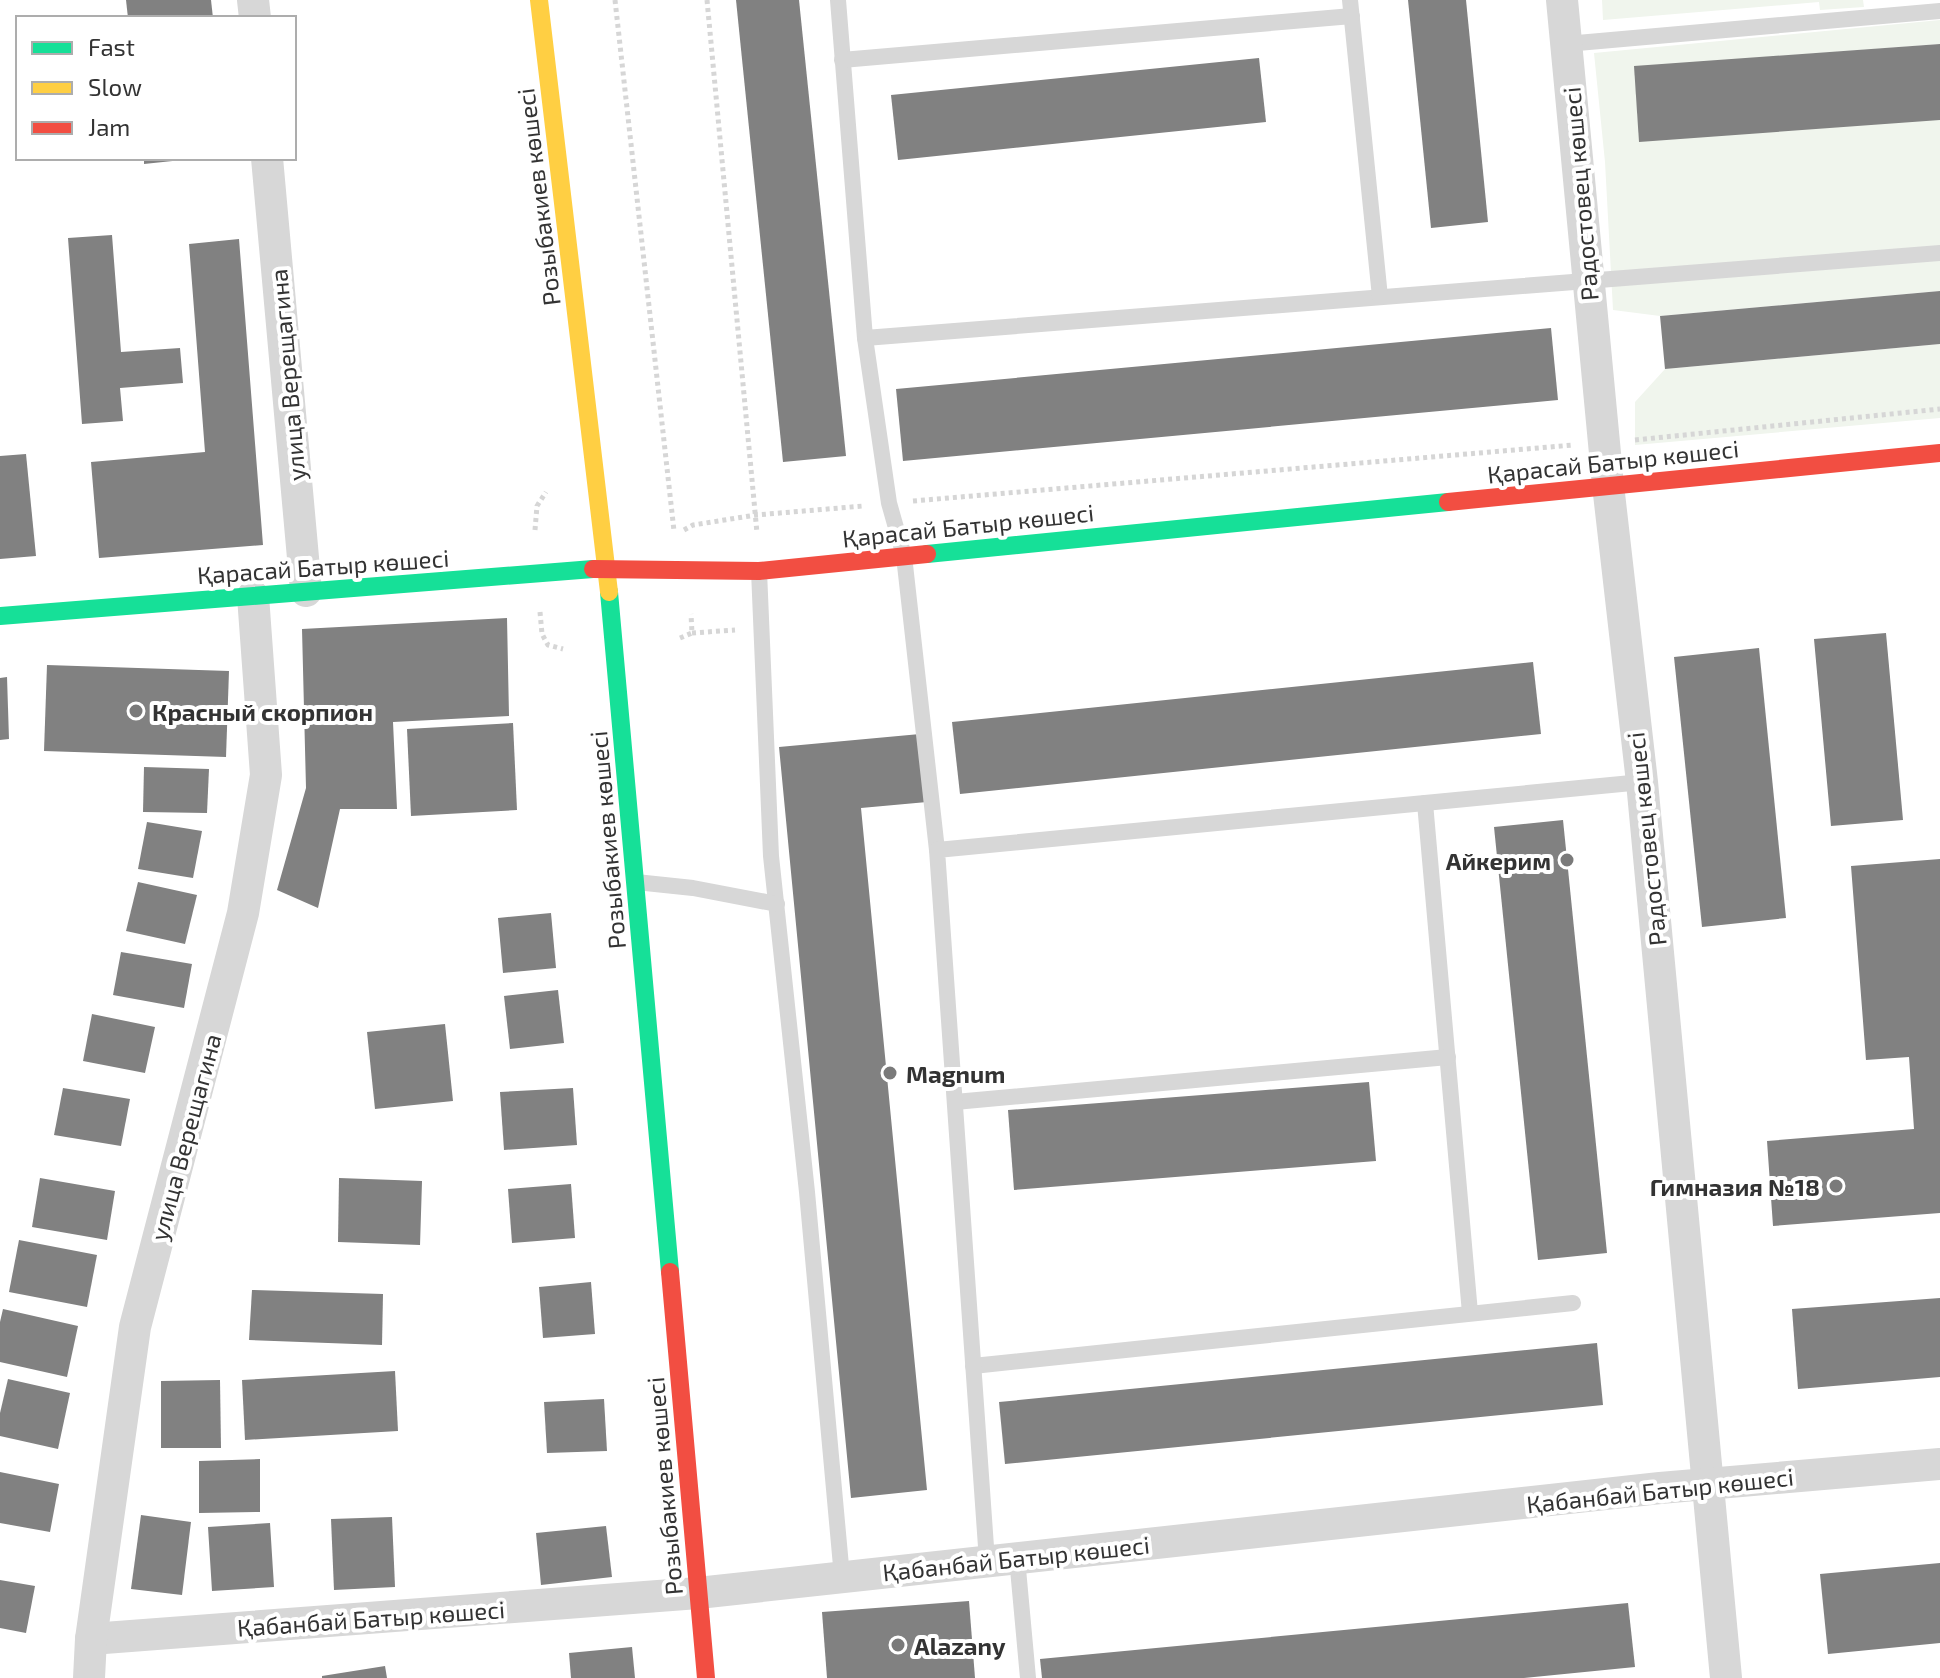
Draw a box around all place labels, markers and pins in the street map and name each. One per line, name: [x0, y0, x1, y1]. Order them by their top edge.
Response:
place label: Красный скорпион: [152, 697, 373, 726]
marker: Красный скорпион: [127, 702, 145, 720]
place label: Айкерим: [1446, 846, 1551, 875]
marker: Айкерим: [1558, 851, 1576, 869]
place label: Magnum: [906, 1059, 1005, 1088]
marker: Magnum: [881, 1064, 899, 1082]
place label: Гимназия №18: [1650, 1172, 1820, 1201]
marker: Гимназия №18: [1827, 1177, 1845, 1195]
place label: Alazany: [914, 1631, 1006, 1660]
marker: Alazany: [889, 1636, 907, 1654]

